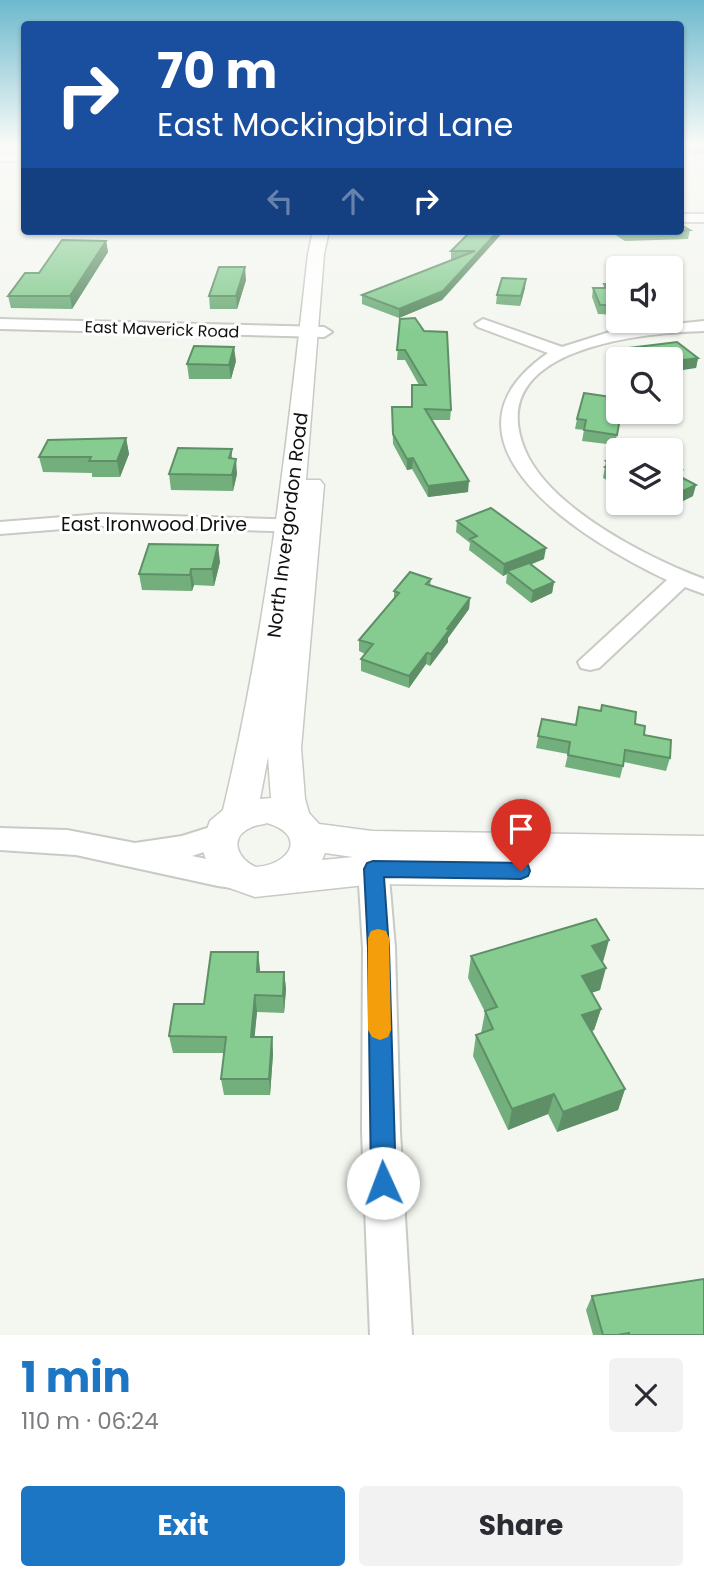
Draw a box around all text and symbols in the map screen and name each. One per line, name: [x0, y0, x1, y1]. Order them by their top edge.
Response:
text: 70 m: [157, 37, 277, 105]
icon: right: [42, 49, 133, 140]
text: East Mockingbird Lane: [157, 102, 513, 147]
icon: left: [261, 182, 299, 220]
icon: ahead: [334, 182, 372, 220]
icon: right: [407, 182, 445, 220]
map controls: [606, 256, 683, 515]
button: sound: [606, 256, 683, 333]
street label: East Maverick Road: [84, 315, 240, 344]
button: search: [606, 347, 683, 424]
street label: North Invergordon Road: [260, 411, 315, 639]
button: layers: [606, 438, 683, 515]
street label: East Ironwood Drive: [61, 511, 247, 538]
pin: [491, 799, 551, 871]
icon: arrive: [502, 810, 540, 848]
position arrow: [346, 1146, 420, 1220]
text: 1 min: [21, 1348, 131, 1407]
button: close: [609, 1358, 683, 1432]
text: 110 m · 06:24: [21, 1405, 159, 1437]
button: Exit: [21, 1486, 345, 1566]
button: Share: [359, 1486, 683, 1566]

